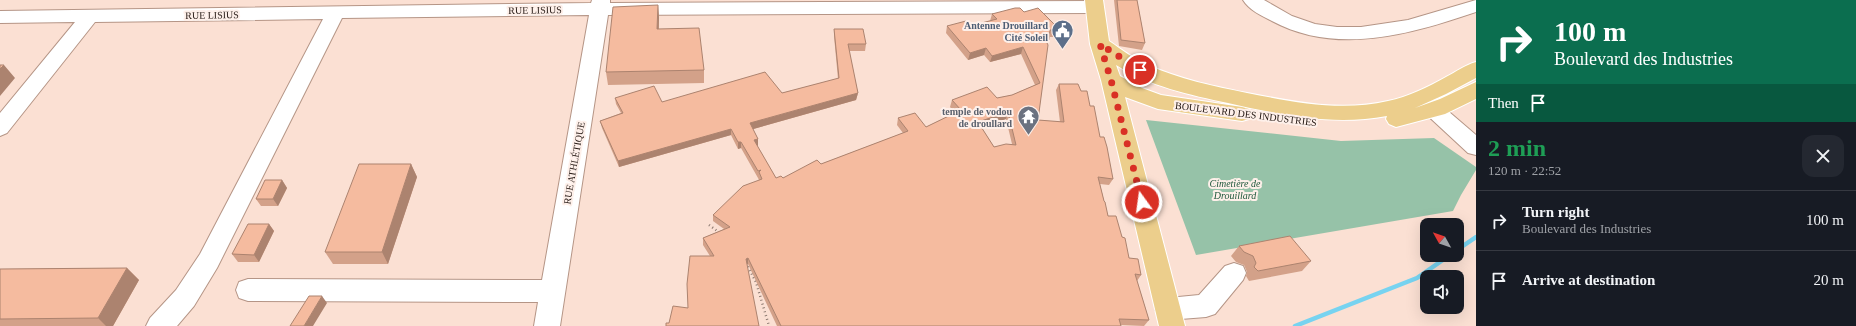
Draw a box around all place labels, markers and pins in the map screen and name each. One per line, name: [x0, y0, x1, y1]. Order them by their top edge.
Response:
public building icon: Antenne Drouillard Cité Soleil: [1050, 18, 1076, 51]
place label: Antenne Drouillard Cité Soleil: [964, 20, 1048, 43]
pin: [1123, 53, 1157, 87]
temple icon: temple de vodou de droullard: [1015, 104, 1041, 137]
place label: temple de vodou de droullard: [942, 106, 1012, 129]

